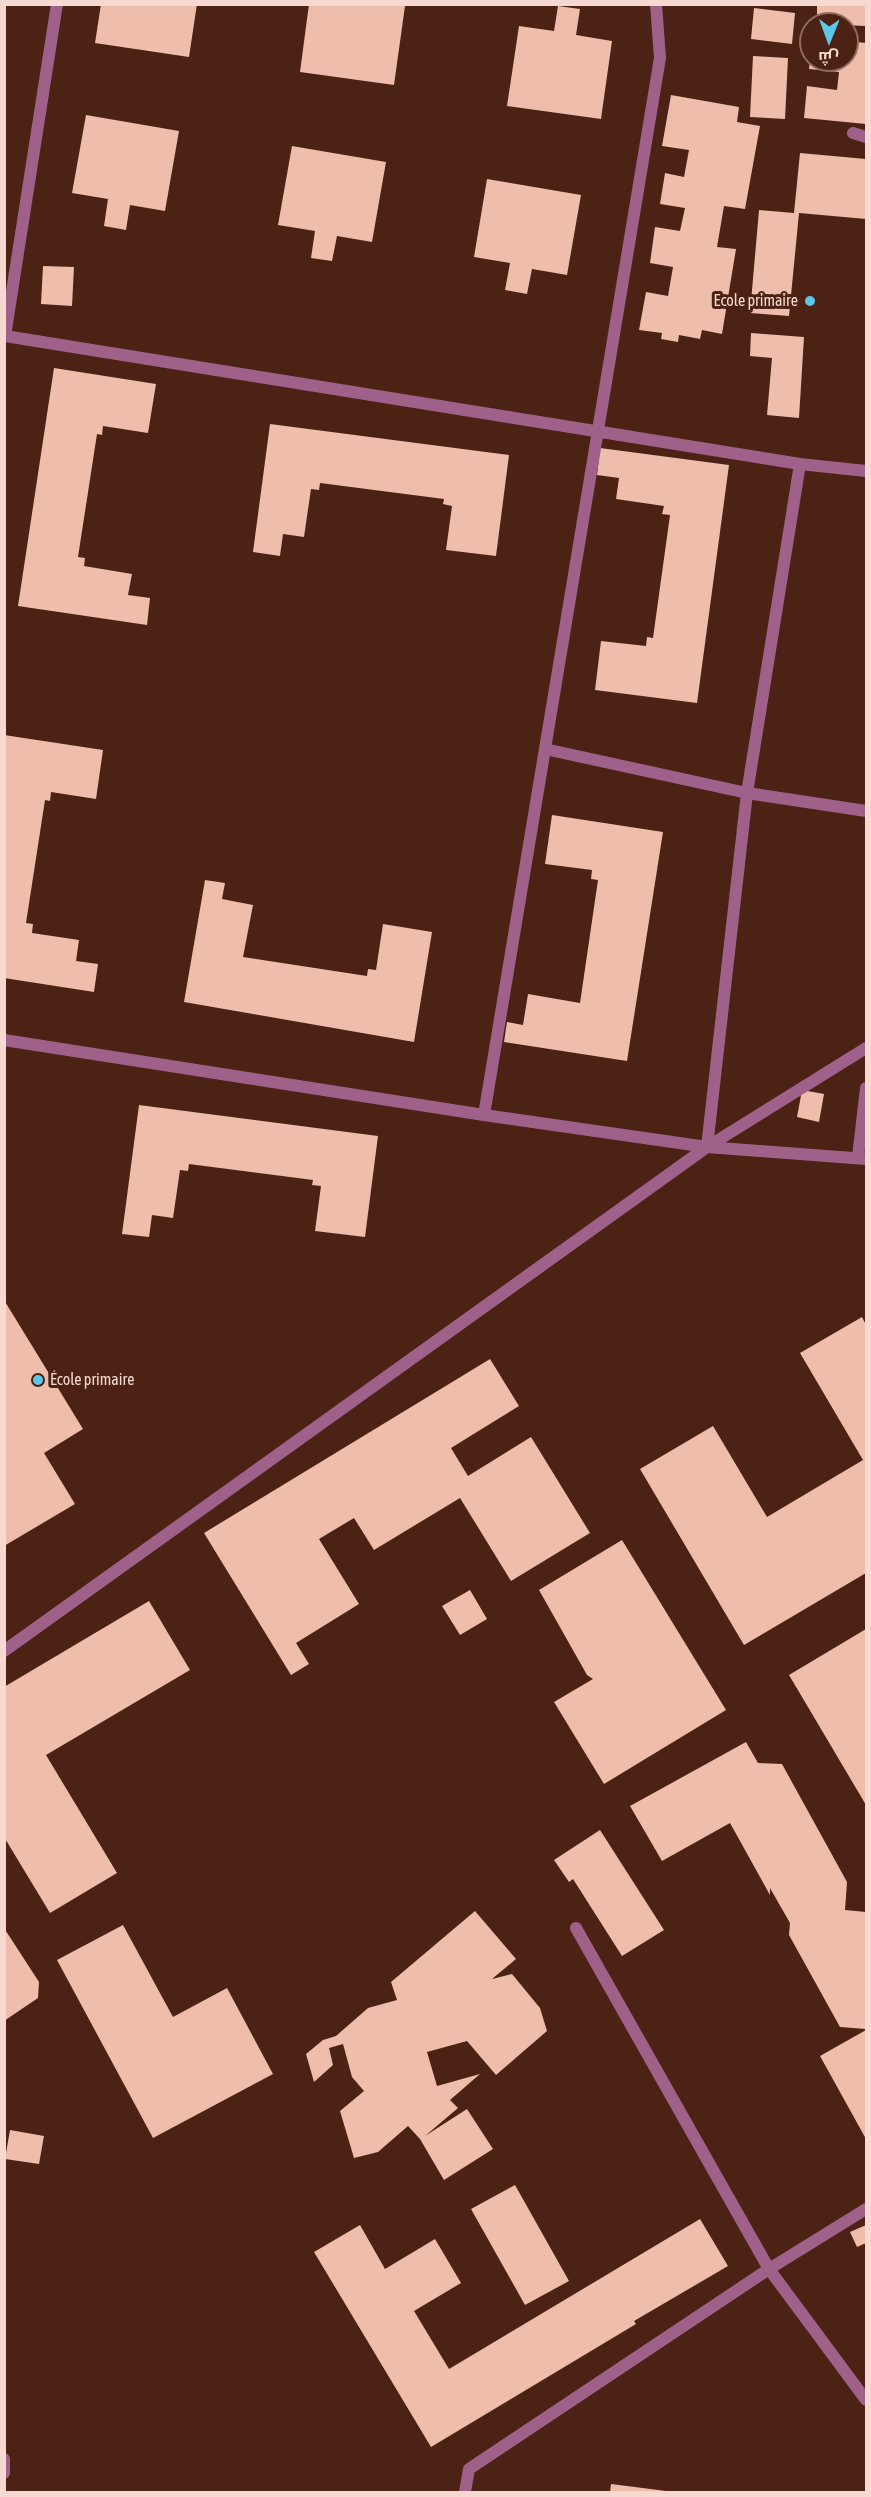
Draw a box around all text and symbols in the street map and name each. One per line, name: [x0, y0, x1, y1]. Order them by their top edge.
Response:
north arrow: [799, 12, 859, 72]
text: ش: [818, 49, 839, 67]
place label: Ecole primaire: [714, 291, 798, 311]
marker: Ecole primaire: [803, 294, 817, 308]
place label: École primaire: [50, 1370, 134, 1390]
marker: École primaire: [31, 1373, 45, 1387]

